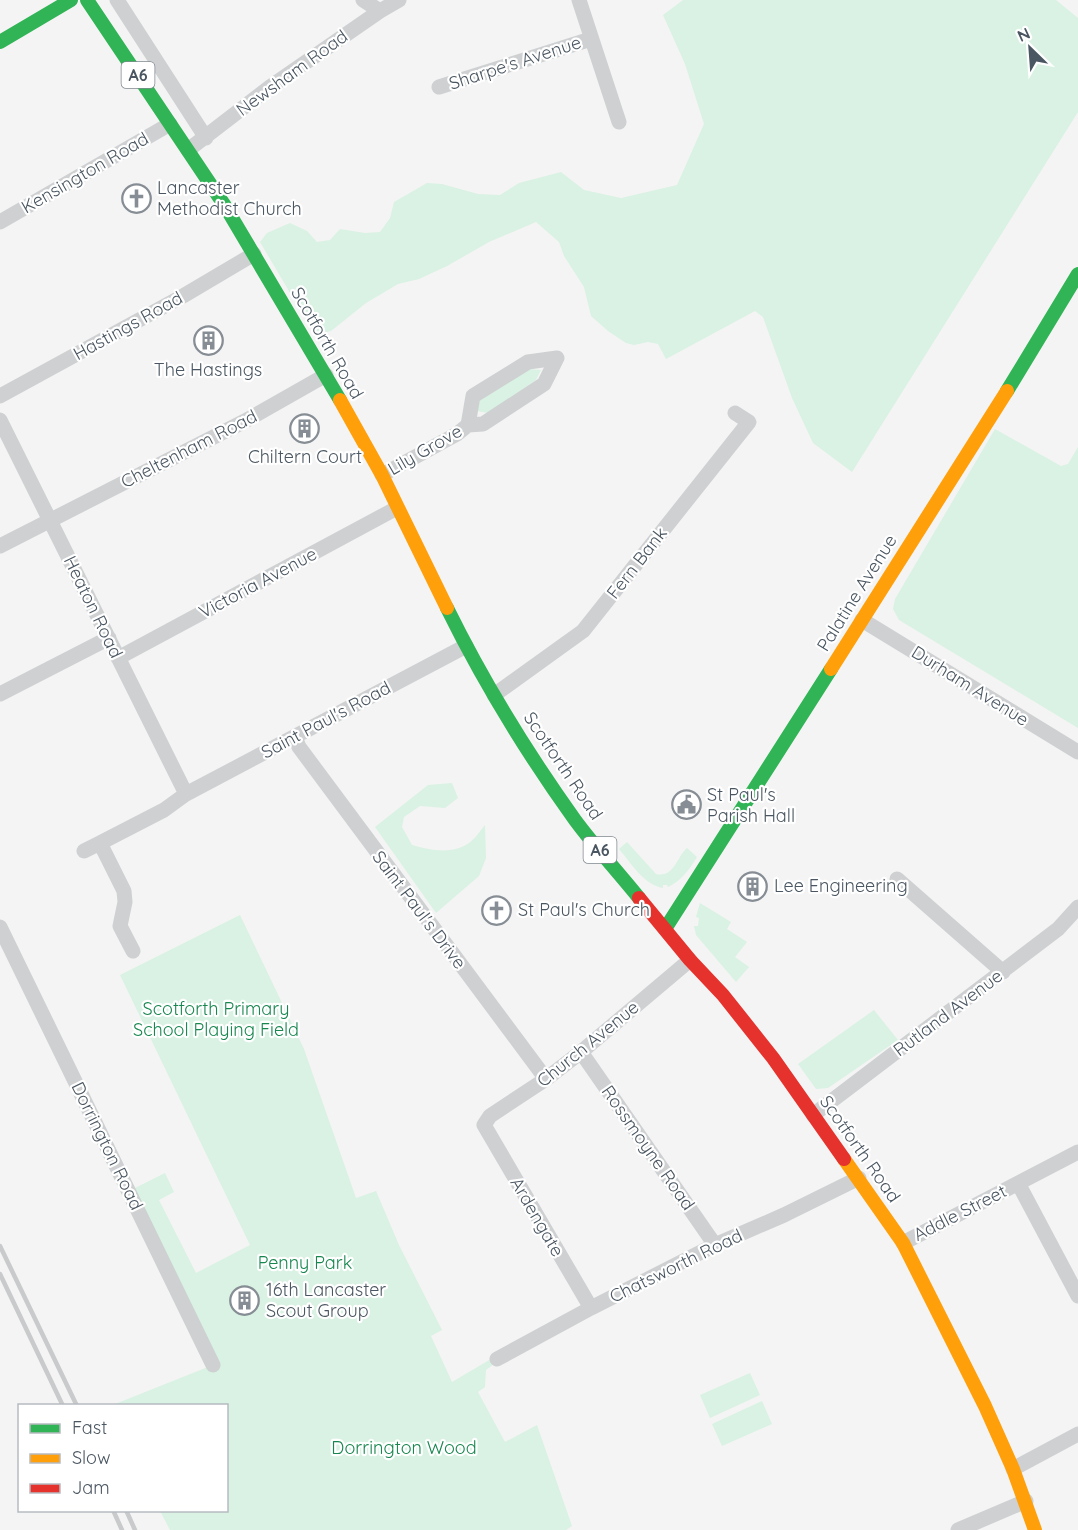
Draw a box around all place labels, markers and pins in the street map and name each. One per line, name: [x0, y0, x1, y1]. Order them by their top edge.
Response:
place label: Lancaster Methodist Church: [157, 176, 302, 220]
church icon: Lancaster Methodist Church: [120, 182, 152, 214]
building icon: The Hastings: [192, 325, 224, 357]
place label: The Hastings: [154, 358, 262, 381]
building icon: Chiltern Court: [289, 412, 321, 444]
place label: Chiltern Court: [248, 445, 362, 468]
place label: St Paul's Parish Hall: [707, 783, 795, 827]
public building icon: St Paul's Parish Hall: [670, 789, 702, 821]
building icon: Lee Engineering: [737, 870, 769, 902]
place label: Lee Engineering: [774, 874, 908, 897]
church icon: St Paul's Church: [481, 894, 513, 926]
place label: St Paul's Church: [518, 898, 650, 921]
place label: 16th Lancaster Scout Group: [266, 1278, 386, 1322]
building icon: 16th Lancaster Scout Group: [229, 1284, 261, 1316]

